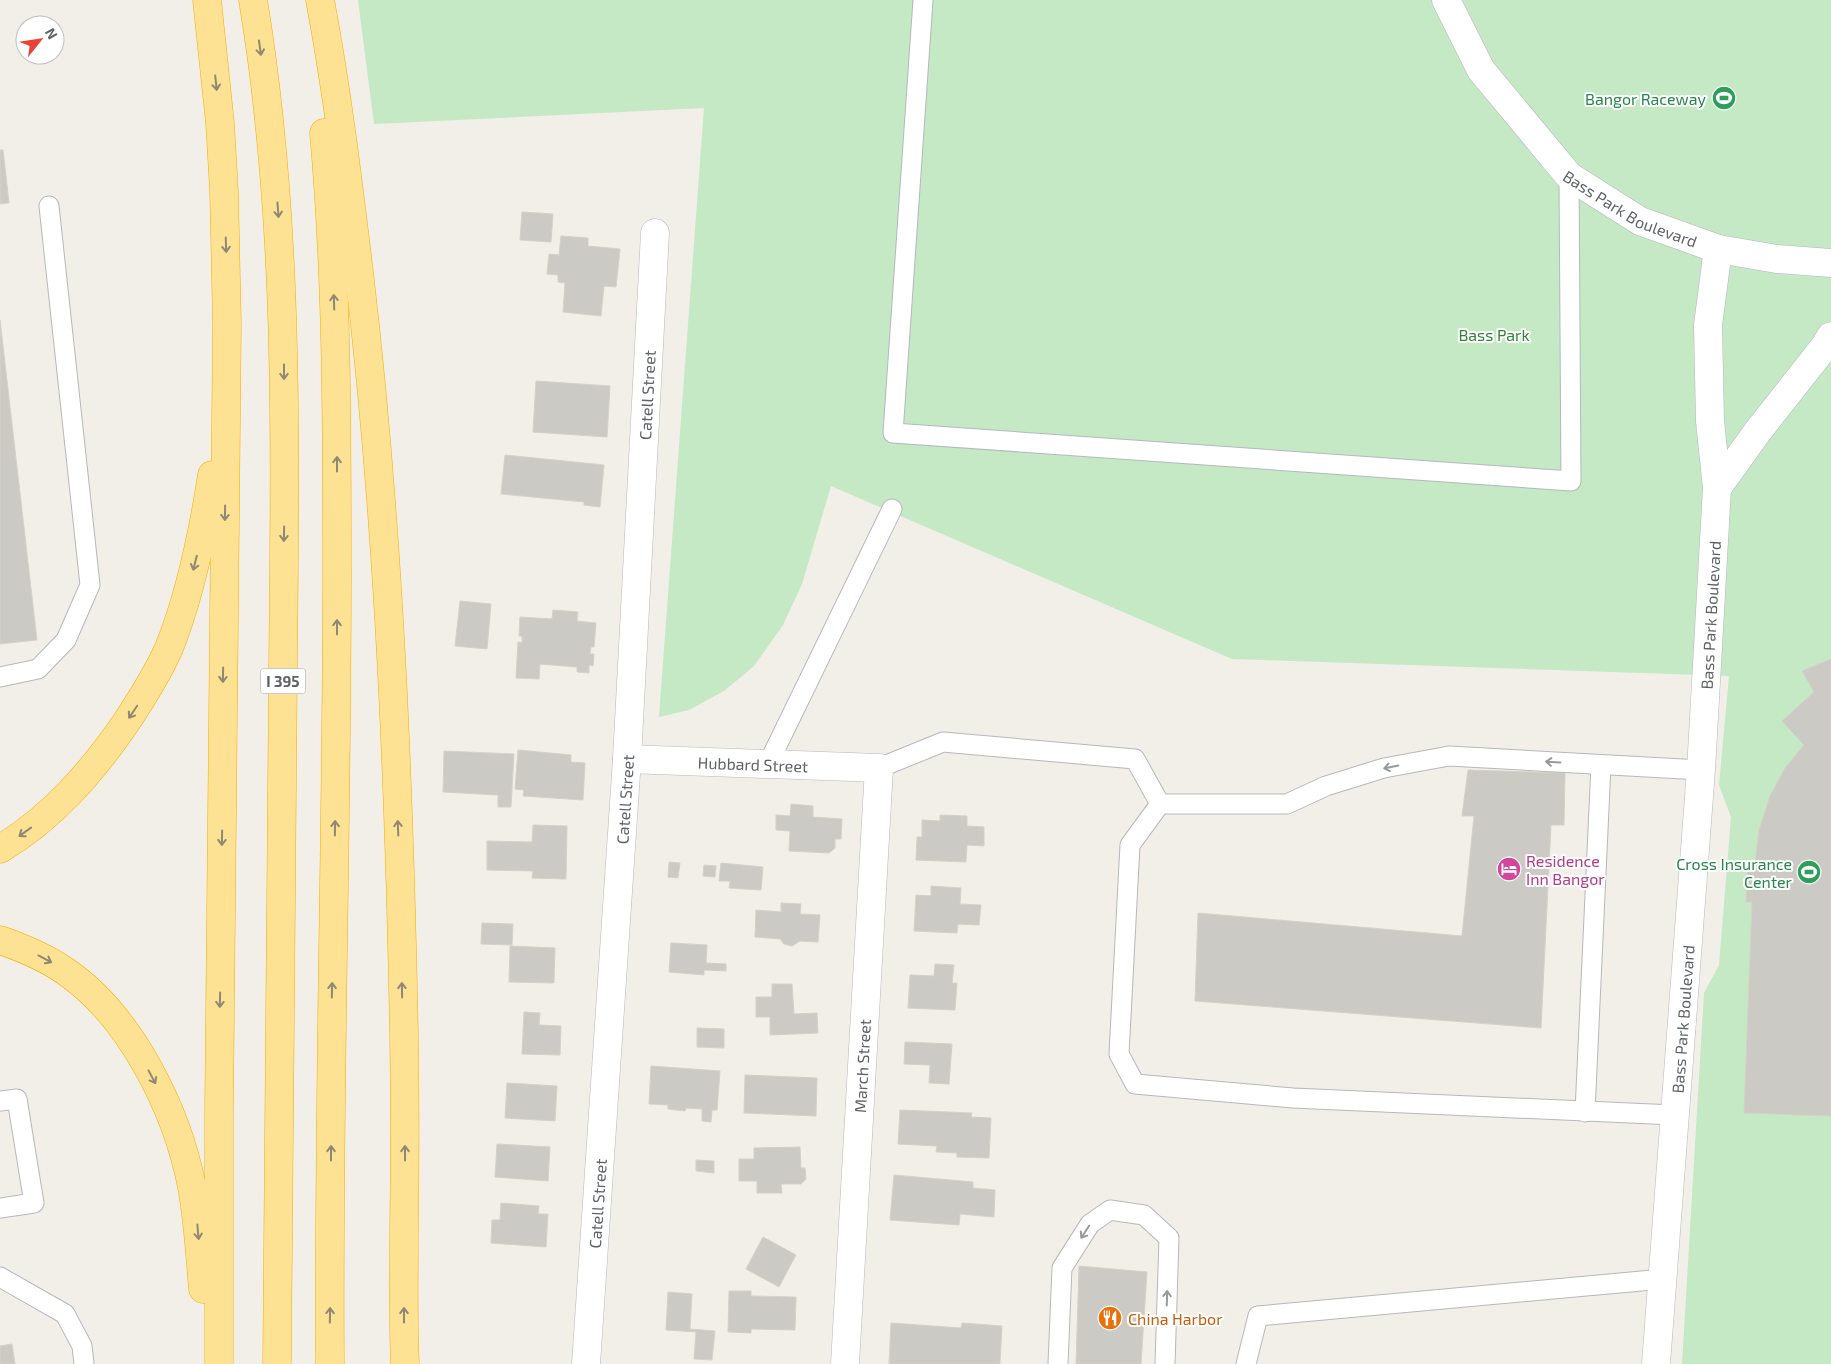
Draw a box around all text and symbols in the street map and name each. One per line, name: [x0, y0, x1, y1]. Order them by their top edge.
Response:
north arrow: [15, 15, 65, 65]
text: N: [42, 25, 62, 42]
one-way arrow: [255, 40, 265, 56]
one-way arrow: [211, 75, 221, 91]
sports icon: Bangor Raceway: [1711, 85, 1737, 111]
place label: Bangor Raceway: [1585, 89, 1707, 108]
street label: Bass Park Boulevard: [1560, 166, 1700, 250]
one-way arrow: [273, 201, 282, 217]
one-way arrow: [221, 237, 230, 253]
one-way arrow: [329, 294, 339, 310]
park label: Bass Park: [1458, 325, 1530, 344]
street label: Catell Street: [635, 350, 658, 440]
one-way arrow: [280, 364, 289, 380]
one-way arrow: [332, 456, 342, 472]
one-way arrow: [220, 504, 230, 521]
one-way arrow: [280, 526, 289, 542]
street label: Bass Park Boulevard: [1696, 540, 1723, 690]
one-way arrow: [190, 554, 199, 570]
one-way arrow: [332, 619, 342, 635]
one-way arrow: [218, 667, 228, 683]
road number: I 395: [260, 668, 306, 694]
one-way arrow: [128, 705, 138, 719]
street label: Hubbard Street: [697, 752, 808, 775]
street label: Catell Street: [612, 754, 637, 845]
one-way arrow: [1545, 757, 1561, 766]
one-way arrow: [1384, 762, 1400, 772]
one-way arrow: [330, 820, 340, 836]
one-way arrow: [393, 820, 403, 836]
one-way arrow: [18, 827, 32, 837]
one-way arrow: [217, 830, 227, 846]
place label: Residence Inn Bangor: [1526, 851, 1605, 888]
place label: Cross Insurance Center: [1676, 854, 1793, 891]
hotel icon: Residence Inn Bangor: [1496, 856, 1522, 882]
sports icon: Cross Insurance Center: [1796, 859, 1822, 885]
street label: Bass Park Boulevard: [1667, 944, 1697, 1094]
one-way arrow: [37, 954, 52, 964]
one-way arrow: [327, 983, 337, 999]
one-way arrow: [398, 983, 407, 999]
one-way arrow: [215, 992, 225, 1008]
street label: March Street: [850, 1018, 874, 1114]
one-way arrow: [148, 1069, 157, 1084]
one-way arrow: [326, 1145, 336, 1162]
one-way arrow: [400, 1145, 410, 1162]
street label: Catell Street: [584, 1158, 609, 1249]
one-way arrow: [193, 1224, 203, 1240]
one-way arrow: [1080, 1225, 1090, 1239]
one-way arrow: [1162, 1290, 1172, 1306]
restaurant icon: China Harbor: [1097, 1305, 1123, 1331]
one-way arrow: [325, 1308, 335, 1324]
one-way arrow: [399, 1308, 409, 1324]
place label: China Harbor: [1128, 1309, 1223, 1328]

